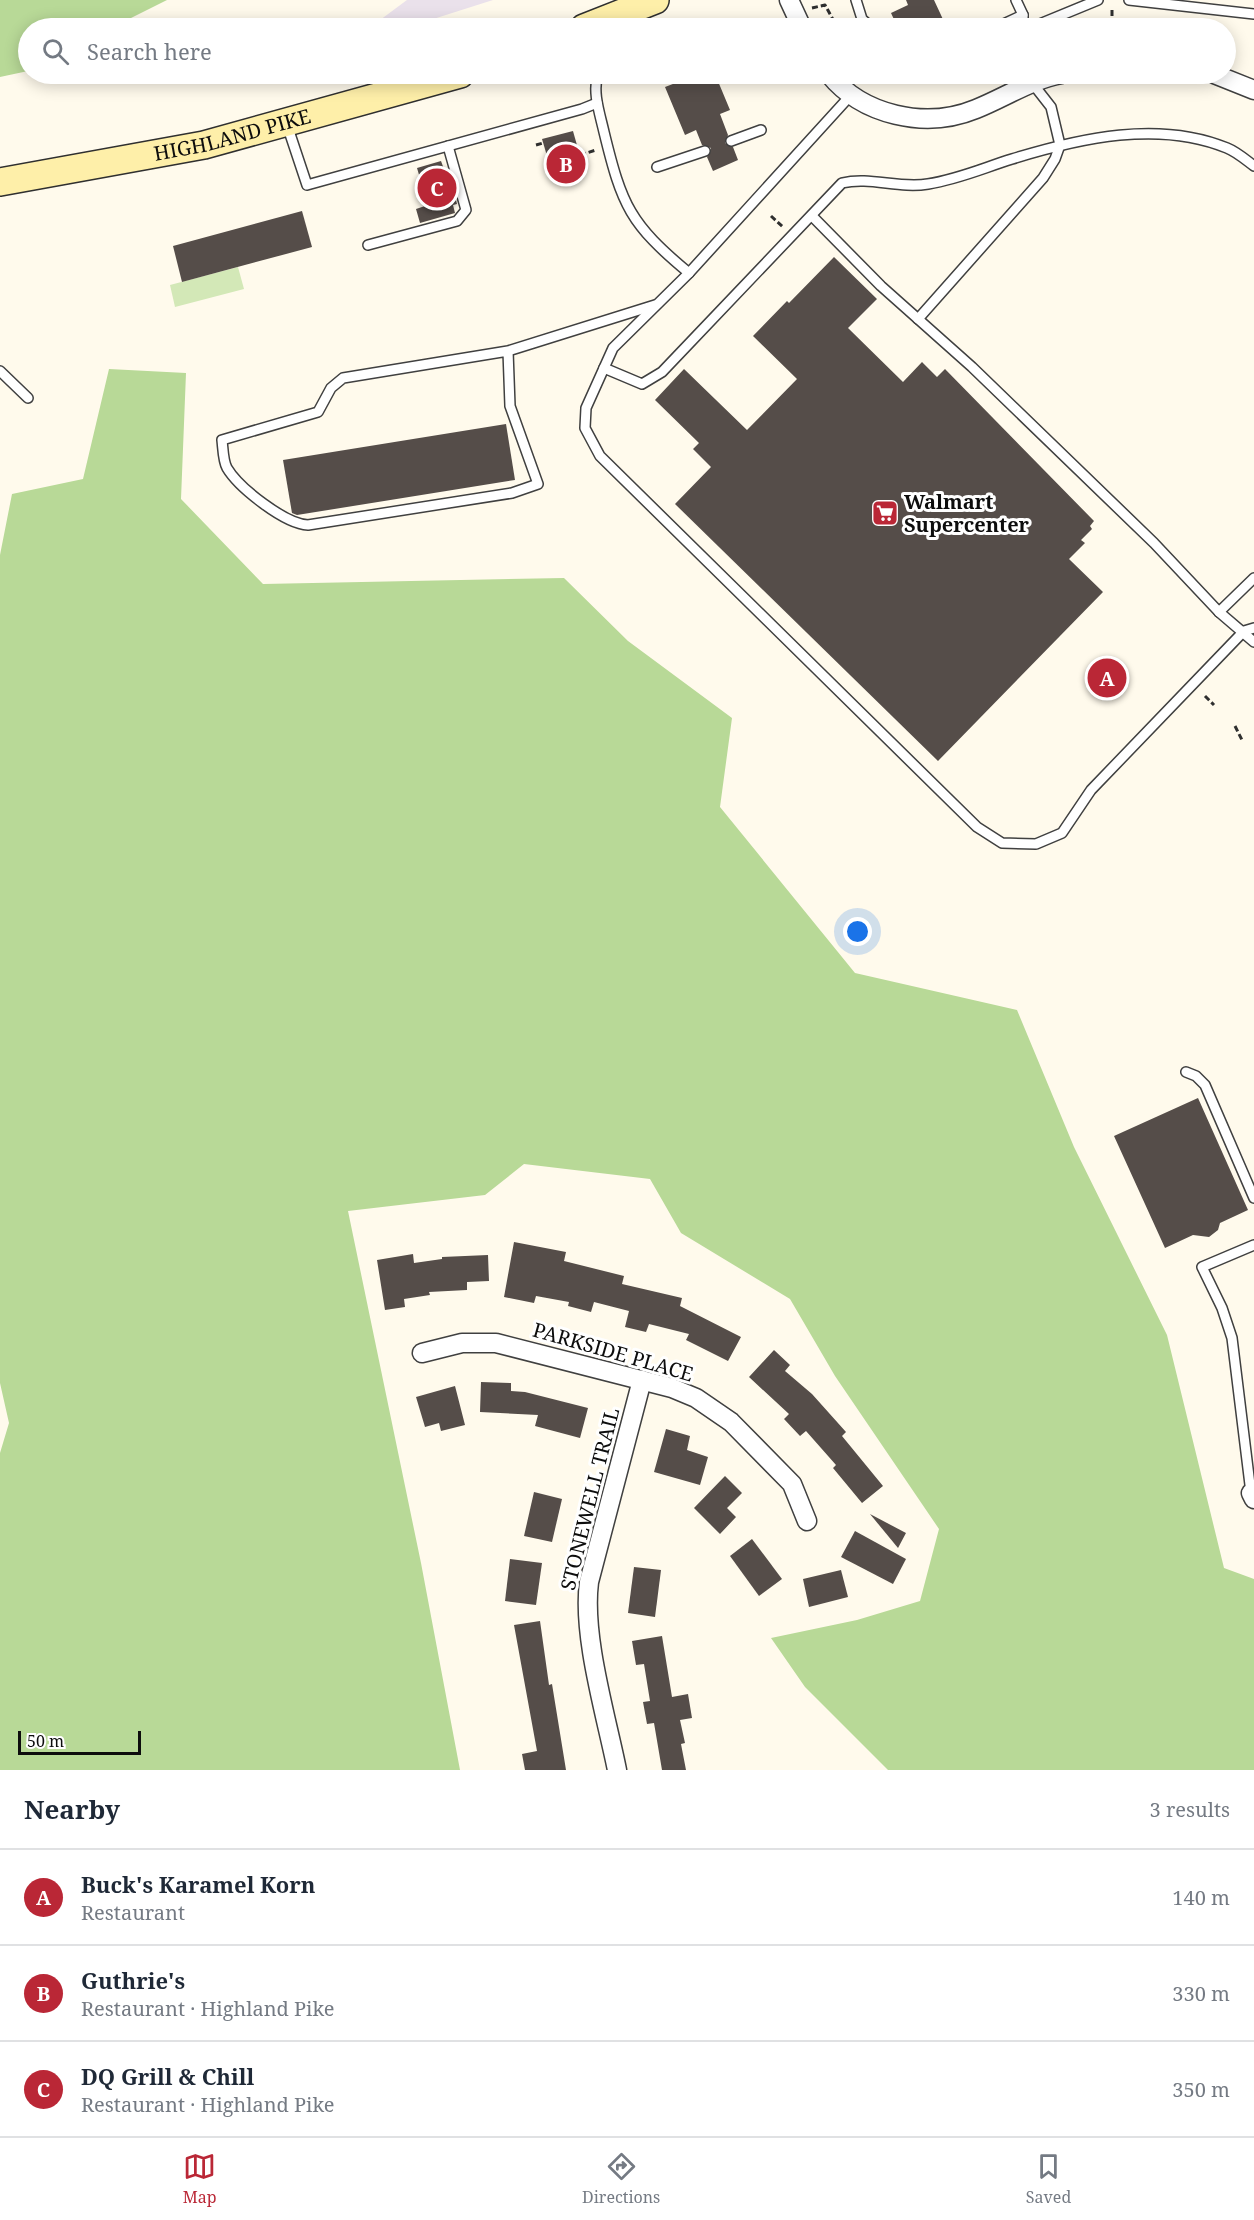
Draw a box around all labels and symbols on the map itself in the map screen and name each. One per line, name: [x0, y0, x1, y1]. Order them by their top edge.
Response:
street label: HIGHLAND PIKE: [152, 102, 314, 167]
pin: B: [546, 142, 586, 186]
pin: C: [418, 166, 456, 210]
place label: Walmart Supercenter: [904, 488, 1030, 538]
supermarket icon: Walmart Supercenter: [870, 498, 900, 528]
pin: A: [1088, 656, 1126, 700]
your location: [843, 917, 872, 946]
street label: PARKSIDE PLACE: [530, 1316, 697, 1387]
street label: STONEWELL TRAIL: [554, 1405, 625, 1593]
scale bar: [18, 1728, 141, 1756]

